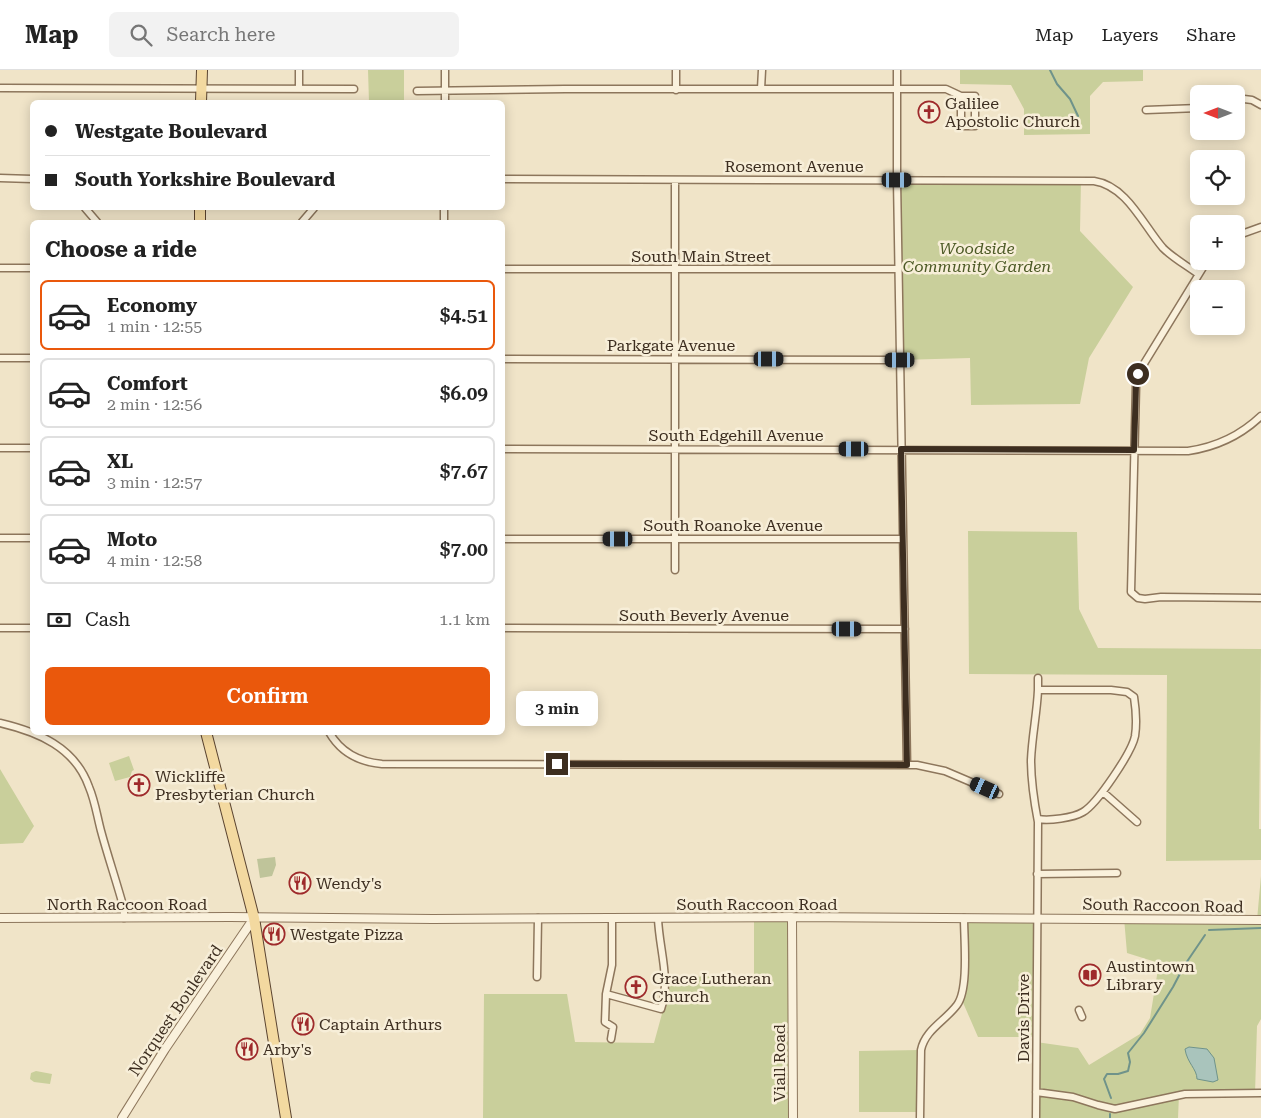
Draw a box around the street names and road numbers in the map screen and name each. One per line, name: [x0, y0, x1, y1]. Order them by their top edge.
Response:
street label: Rosemont Avenue: [724, 157, 864, 176]
street label: South Main Street: [631, 247, 771, 266]
street label: Parkgate Avenue: [607, 336, 735, 355]
street label: South Edgehill Avenue: [648, 426, 824, 445]
street label: South Roanoke Avenue: [643, 516, 823, 535]
street label: South Beverly Avenue: [619, 606, 789, 625]
street label: North Raccoon Road: [47, 895, 207, 914]
street label: South Raccoon Road: [676, 895, 838, 914]
street label: South Raccoon Road: [1082, 895, 1244, 916]
street label: Norquest Boulevard: [125, 941, 226, 1079]
street label: Davis Drive: [1014, 974, 1033, 1062]
street label: Viall Road: [770, 1024, 789, 1102]

